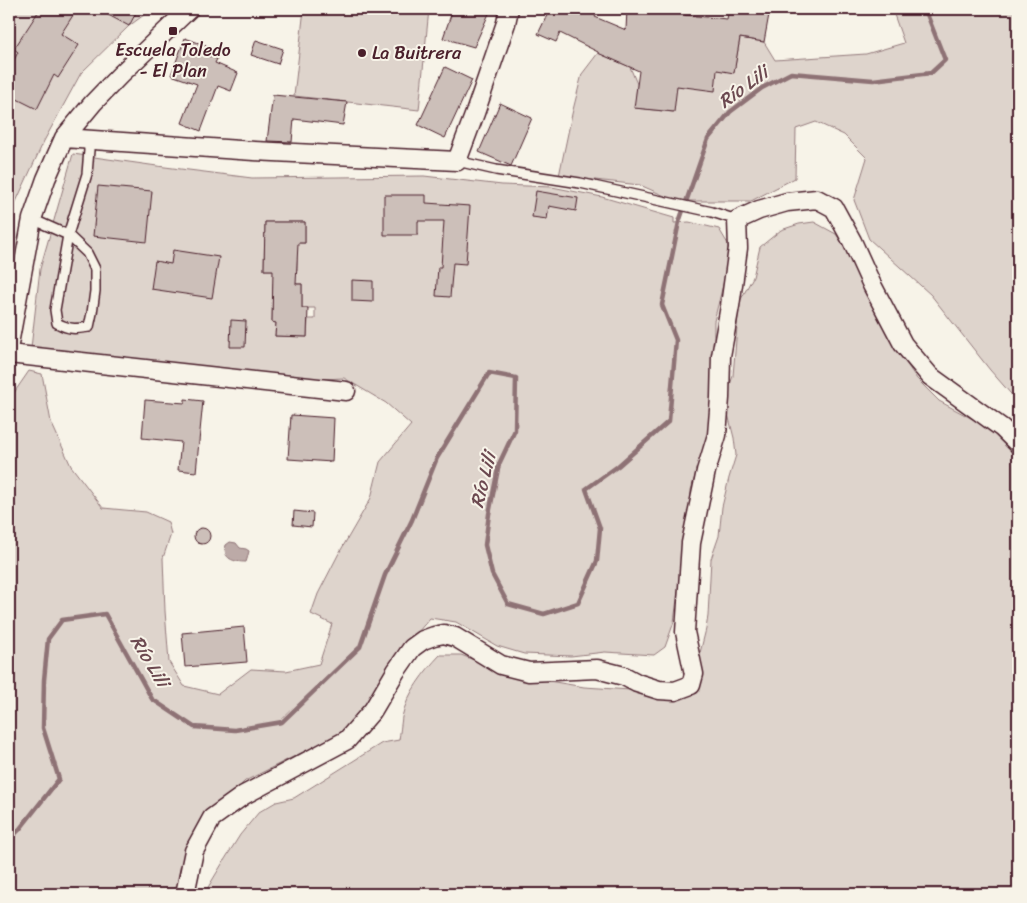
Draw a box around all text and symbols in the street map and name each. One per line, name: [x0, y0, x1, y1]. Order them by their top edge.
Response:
marker: Escuela Toledo - El Plan: [167, 25, 179, 37]
place label: Escuela Toledo - El Plan: [115, 34, 231, 87]
place label: La Buitrera: [372, 37, 462, 69]
marker: La Buitrera: [356, 47, 368, 59]
water label: Río Lili: [711, 55, 778, 117]
water label: Río Lili: [460, 445, 507, 511]
water label: Río Lili: [121, 628, 181, 697]

